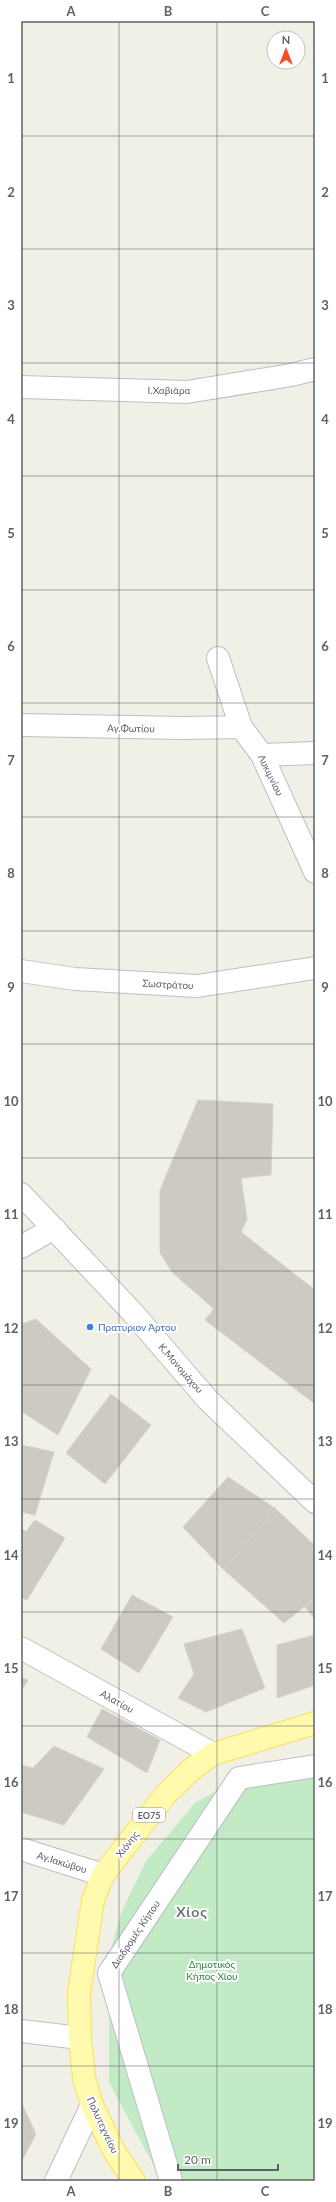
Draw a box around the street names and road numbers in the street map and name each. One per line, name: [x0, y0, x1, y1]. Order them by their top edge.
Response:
street label: Ι.Χαβιάρα: [148, 384, 191, 396]
street label: Αγ.Φωτίου: [107, 722, 155, 734]
street label: Λυκιμνίου: [256, 752, 286, 798]
street label: Σωστράτου: [142, 977, 194, 991]
street label: Κ.Μονομάχου: [156, 1341, 206, 1395]
street label: Αλατίου: [98, 1687, 136, 1715]
road number: ΕΟ75: [133, 1808, 165, 1822]
street label: Χιόνης: [113, 1828, 141, 1860]
street label: Αγ.Ιακώβου: [36, 1849, 88, 1875]
street label: Διαδρομές Κήπου: [108, 1898, 162, 1970]
street label: Πολυτεχνείου: [85, 2095, 121, 2155]

